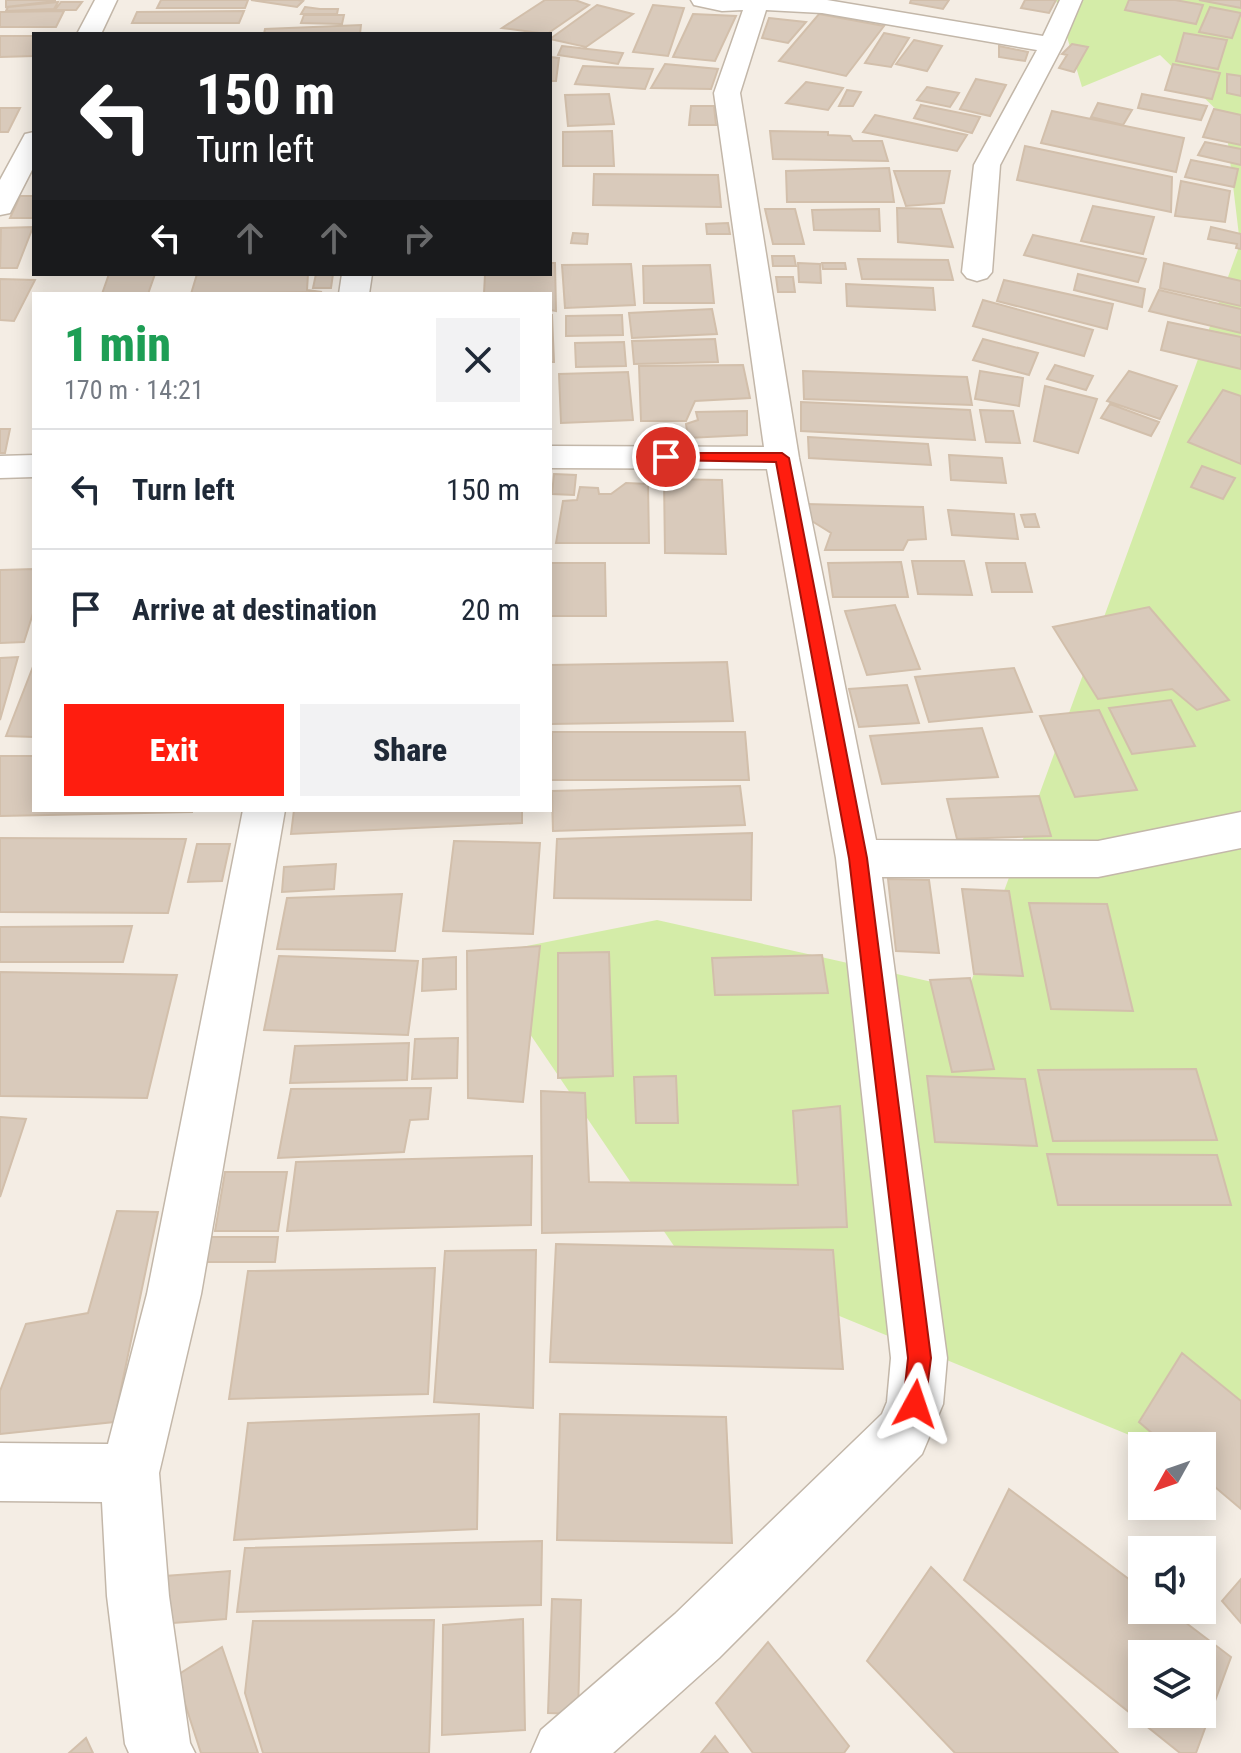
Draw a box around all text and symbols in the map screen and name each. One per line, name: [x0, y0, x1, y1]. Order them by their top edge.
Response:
text: 150 m: [196, 62, 335, 128]
icon: left: [64, 64, 168, 168]
text: Turn left: [196, 129, 314, 171]
icon: left: [144, 216, 188, 260]
icon: ahead: [228, 216, 272, 260]
icon: ahead: [312, 216, 356, 260]
icon: right: [396, 216, 440, 260]
text: 1 min: [64, 316, 171, 373]
button: close: [436, 318, 520, 402]
text: 170 m · 14:21: [64, 375, 204, 405]
pin: [632, 423, 700, 491]
icon: arrive: [644, 435, 688, 479]
icon: left: [64, 467, 108, 511]
text: Turn left: [132, 472, 235, 507]
text: 150 m: [446, 472, 520, 507]
icon: arrive: [64, 587, 108, 631]
text: Arrive at destination: [132, 592, 377, 627]
text: 20 m: [461, 592, 520, 627]
button: Exit: [64, 704, 284, 796]
button: Share: [300, 704, 520, 796]
position arrow: [873, 1362, 957, 1446]
north arrow: [1128, 1432, 1216, 1520]
map controls: [1128, 1432, 1216, 1728]
button: sound: [1128, 1536, 1216, 1624]
button: layers: [1128, 1640, 1216, 1728]

